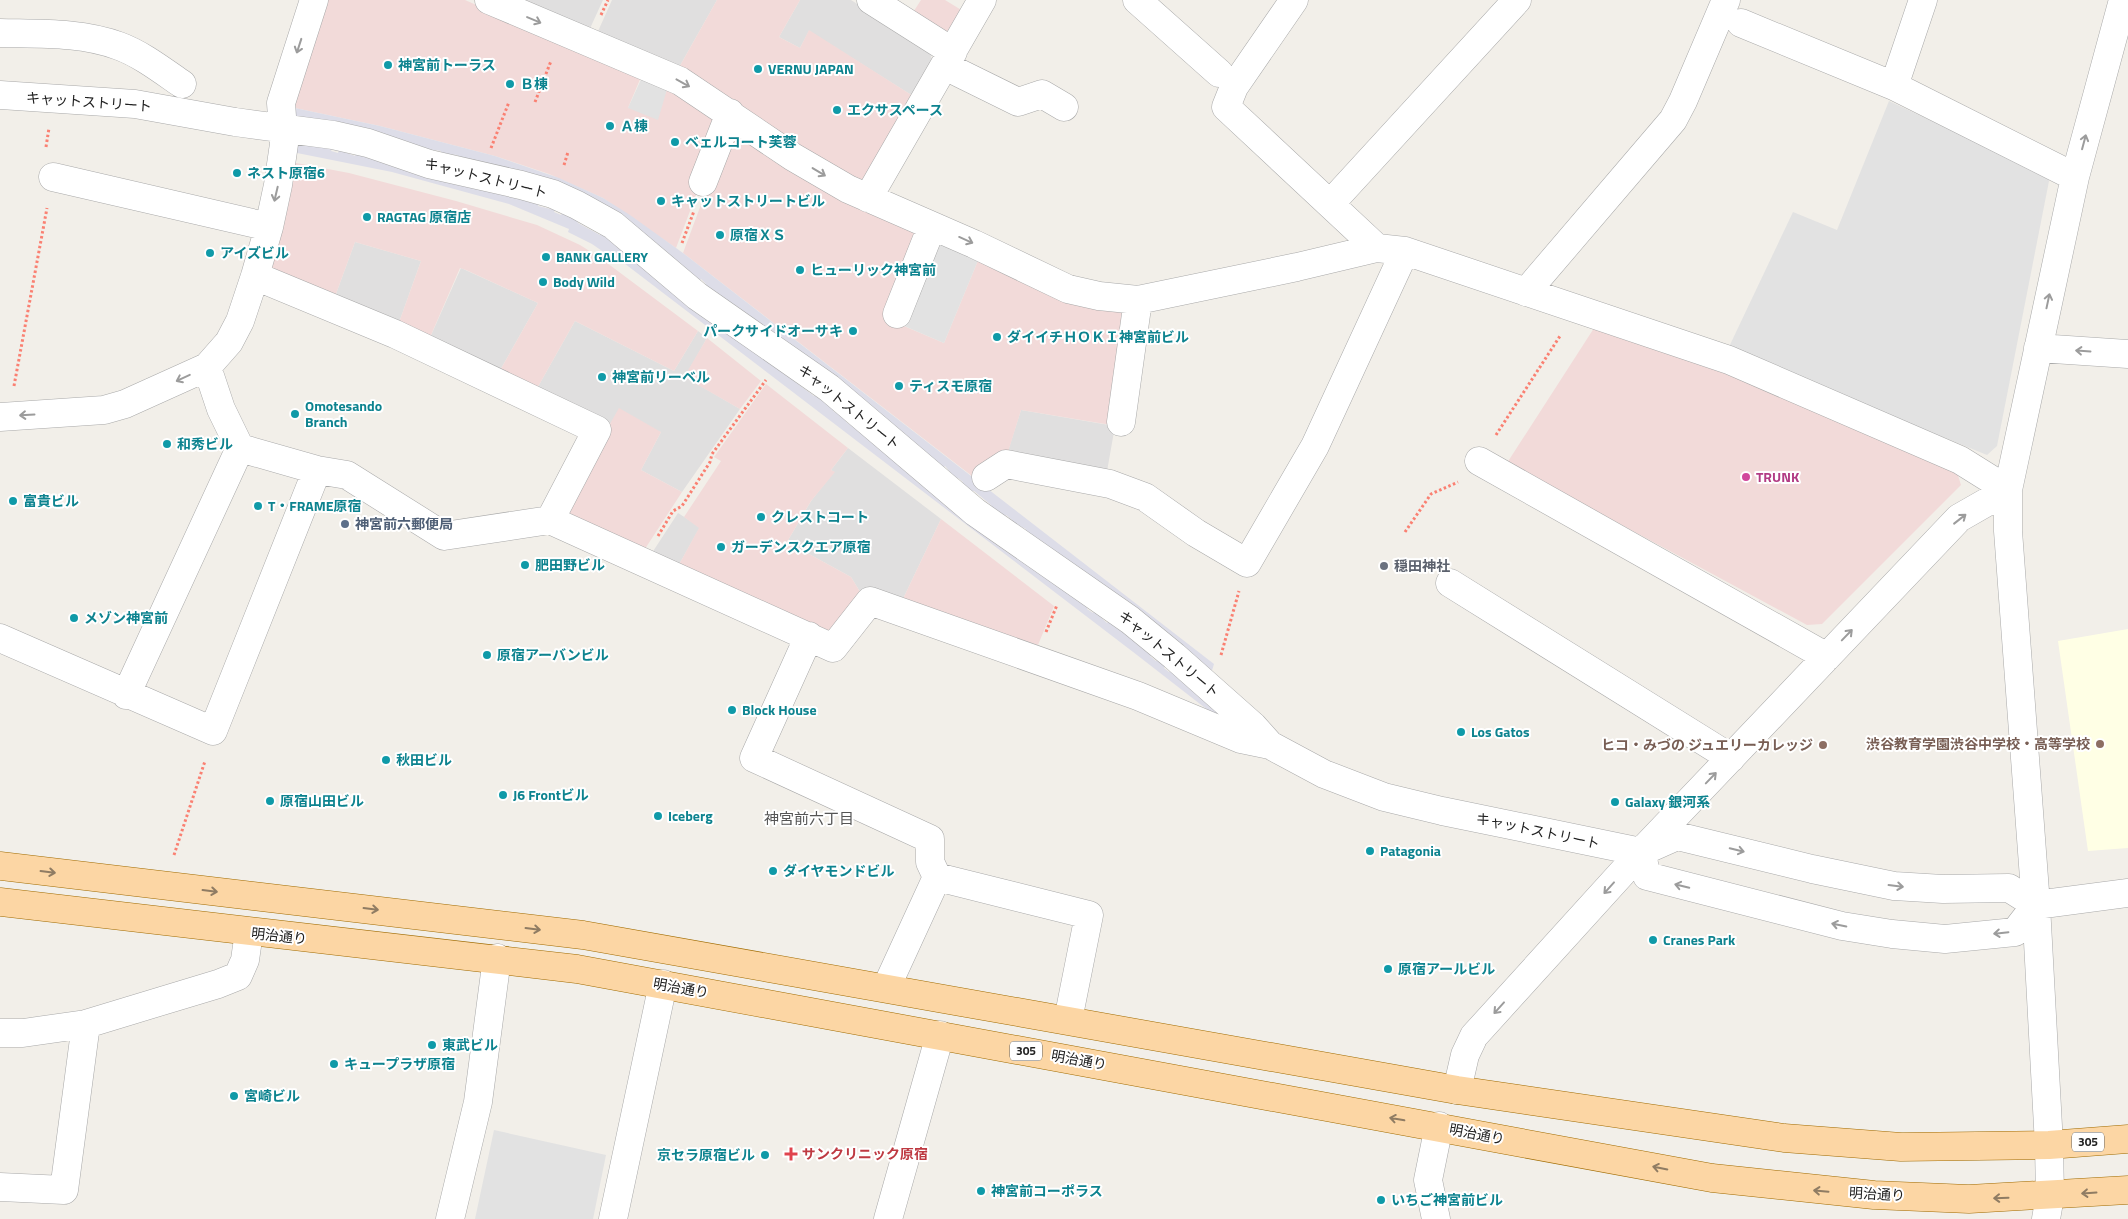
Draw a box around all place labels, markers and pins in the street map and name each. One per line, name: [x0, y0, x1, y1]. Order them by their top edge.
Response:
place label: 神宮前トーラス: [398, 54, 496, 75]
place label: VERNU JAPAN: [768, 58, 854, 79]
marker: 神宮前トーラス: [382, 59, 394, 71]
marker: VERNU JAPAN: [752, 63, 764, 75]
place label: Ｂ棟: [520, 73, 548, 94]
marker: Ｂ棟: [504, 78, 516, 90]
place label: エクサスペース: [847, 99, 943, 120]
marker: エクサスペース: [831, 104, 843, 116]
place label: Ａ棟: [620, 115, 648, 136]
marker: Ａ棟: [604, 120, 616, 132]
place label: ベェルコート芙蓉: [685, 131, 797, 152]
marker: ベェルコート芙蓉: [669, 136, 681, 148]
place label: ネスト原宿6: [247, 162, 325, 183]
marker: ネスト原宿6: [231, 167, 243, 179]
place label: キャットストリートビル: [671, 190, 825, 211]
marker: キャットストリートビル: [655, 195, 667, 207]
place label: RAGTAG 原宿店: [377, 206, 471, 227]
marker: RAGTAG 原宿店: [361, 211, 373, 223]
place label: 原宿ＸＳ: [730, 224, 786, 245]
marker: 原宿ＸＳ: [714, 229, 726, 241]
place label: アイズビル: [220, 242, 289, 263]
place label: BANK GALLERY: [556, 246, 648, 267]
marker: アイズビル: [204, 247, 216, 259]
marker: BANK GALLERY: [540, 251, 552, 263]
place label: ヒューリック神宮前: [810, 259, 936, 280]
marker: ヒューリック神宮前: [794, 264, 806, 276]
place label: Body Wild: [553, 271, 615, 292]
marker: Body Wild: [537, 276, 549, 288]
place label: パークサイドオーサキ: [703, 320, 843, 341]
marker: パークサイドオーサキ: [847, 325, 859, 337]
place label: ダイイチＨＯＫＩ神宮前ビル: [1007, 326, 1189, 347]
marker: ダイイチＨＯＫＩ神宮前ビル: [991, 331, 1003, 343]
place label: 神宮前リーベル: [612, 366, 710, 387]
marker: 神宮前リーベル: [596, 371, 608, 383]
place label: ティスモ原宿: [909, 375, 992, 396]
marker: ティスモ原宿: [893, 380, 905, 392]
place label: Omotesando Branch: [305, 395, 382, 432]
marker: Omotesando Branch: [289, 408, 301, 420]
place label: 和秀ビル: [177, 433, 233, 454]
marker: 和秀ビル: [161, 438, 173, 450]
place label: TRUNK: [1756, 466, 1800, 487]
marker: TRUNK: [1740, 471, 1752, 483]
place label: 富貴ビル: [23, 490, 79, 511]
marker: 富貴ビル: [7, 495, 19, 507]
place label: T・FRAME原宿: [268, 495, 362, 516]
marker: T・FRAME原宿: [252, 500, 264, 512]
place label: クレストコート: [771, 506, 869, 527]
marker: クレストコート: [755, 511, 767, 523]
place label: 神宮前六郵便局: [355, 513, 453, 534]
marker: 神宮前六郵便局: [339, 518, 351, 530]
place label: ガーデンスクエア原宿: [731, 536, 871, 557]
marker: ガーデンスクエア原宿: [715, 541, 727, 553]
place label: 肥田野ビル: [535, 554, 605, 575]
place label: 穏田神社: [1394, 555, 1450, 576]
marker: 肥田野ビル: [519, 559, 531, 571]
marker: 穏田神社: [1378, 560, 1390, 572]
place label: メゾン神宮前: [84, 607, 168, 628]
marker: メゾン神宮前: [68, 612, 80, 624]
place label: 原宿アーバンビル: [497, 644, 609, 665]
marker: 原宿アーバンビル: [481, 649, 493, 661]
place label: Block House: [742, 699, 817, 720]
marker: Block House: [726, 704, 738, 716]
place label: Los Gatos: [1471, 721, 1530, 742]
marker: Los Gatos: [1455, 726, 1467, 738]
place label: 渋谷教育学園渋谷中学校・高等学校: [1866, 733, 2090, 754]
place label: ヒコ・みづの ジュエリーカレッジ: [1601, 734, 1813, 755]
marker: 渋谷教育学園渋谷中学校・高等学校: [2094, 738, 2106, 750]
marker: ヒコ・みづの ジュエリーカレッジ: [1817, 739, 1829, 751]
place label: 秋田ビル: [396, 749, 452, 770]
marker: 秋田ビル: [380, 754, 392, 766]
place label: J6 Frontビル: [513, 784, 589, 805]
marker: J6 Frontビル: [497, 789, 509, 801]
place label: 原宿山田ビル: [280, 790, 364, 811]
place label: Galaxy 銀河系: [1625, 791, 1710, 812]
marker: 原宿山田ビル: [264, 795, 276, 807]
marker: Galaxy 銀河系: [1609, 796, 1621, 808]
place label: Iceberg: [668, 805, 713, 826]
marker: Iceberg: [652, 810, 664, 822]
place label: Patagonia: [1380, 840, 1441, 861]
marker: Patagonia: [1364, 845, 1376, 857]
place label: ダイヤモンドビル: [783, 860, 895, 881]
marker: ダイヤモンドビル: [767, 865, 779, 877]
place label: Cranes Park: [1663, 929, 1736, 950]
marker: Cranes Park: [1647, 934, 1659, 946]
place label: 原宿アールビル: [1398, 958, 1495, 979]
marker: 原宿アールビル: [1382, 963, 1394, 975]
place label: 東武ビル: [442, 1034, 498, 1055]
marker: 東武ビル: [426, 1039, 438, 1051]
place label: キュープラザ原宿: [344, 1053, 455, 1074]
marker: キュープラザ原宿: [328, 1058, 340, 1070]
place label: 宮崎ビル: [244, 1085, 300, 1106]
marker: 宮崎ビル: [228, 1090, 240, 1102]
place label: サンクリニック原宿: [802, 1143, 928, 1164]
place label: 京セラ原宿ビル: [657, 1144, 755, 1165]
marker: サンクリニック原宿: [784, 1147, 798, 1161]
marker: 京セラ原宿ビル: [759, 1149, 771, 1161]
place label: 神宮前コーポラス: [991, 1180, 1103, 1201]
marker: 神宮前コーポラス: [975, 1185, 987, 1197]
place label: いちご神宮前ビル: [1391, 1189, 1503, 1210]
marker: いちご神宮前ビル: [1375, 1194, 1387, 1206]

